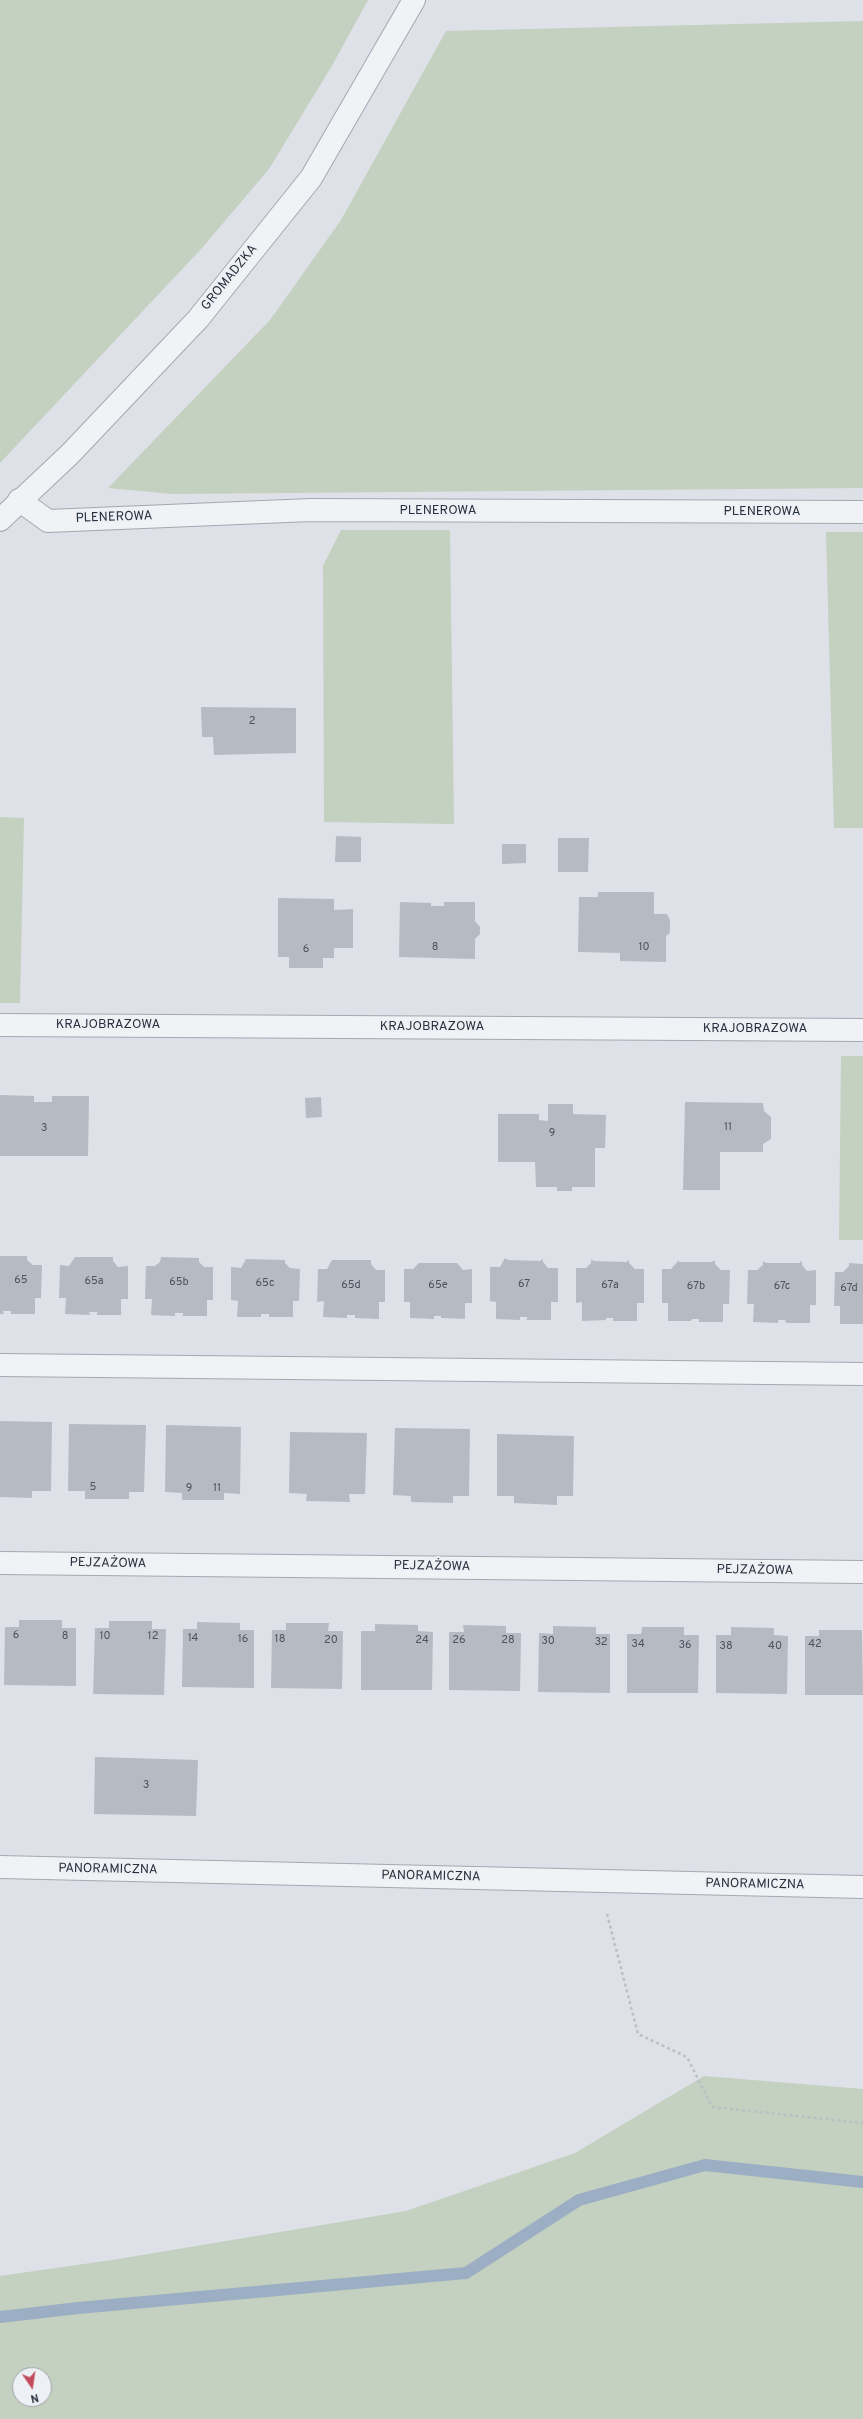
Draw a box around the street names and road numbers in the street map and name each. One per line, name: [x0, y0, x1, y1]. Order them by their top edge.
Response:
street label: GROMADZKA: [199, 242, 261, 314]
street label: PLENEROWA: [400, 503, 476, 519]
street label: PLENEROWA: [724, 504, 800, 520]
street label: PLENEROWA: [75, 509, 153, 527]
street label: KRAJOBRAZOWA: [56, 1017, 160, 1033]
street label: KRAJOBRAZOWA: [380, 1019, 484, 1035]
street label: KRAJOBRAZOWA: [703, 1021, 807, 1037]
street label: PEJZAŻOWA: [69, 1556, 147, 1572]
street label: PEJZAŻOWA: [393, 1559, 471, 1575]
street label: PEJZAŻOWA: [716, 1563, 794, 1579]
street label: PANORAMICZNA: [58, 1861, 158, 1879]
street label: PANORAMICZNA: [381, 1868, 481, 1886]
street label: PANORAMICZNA: [705, 1876, 805, 1894]

